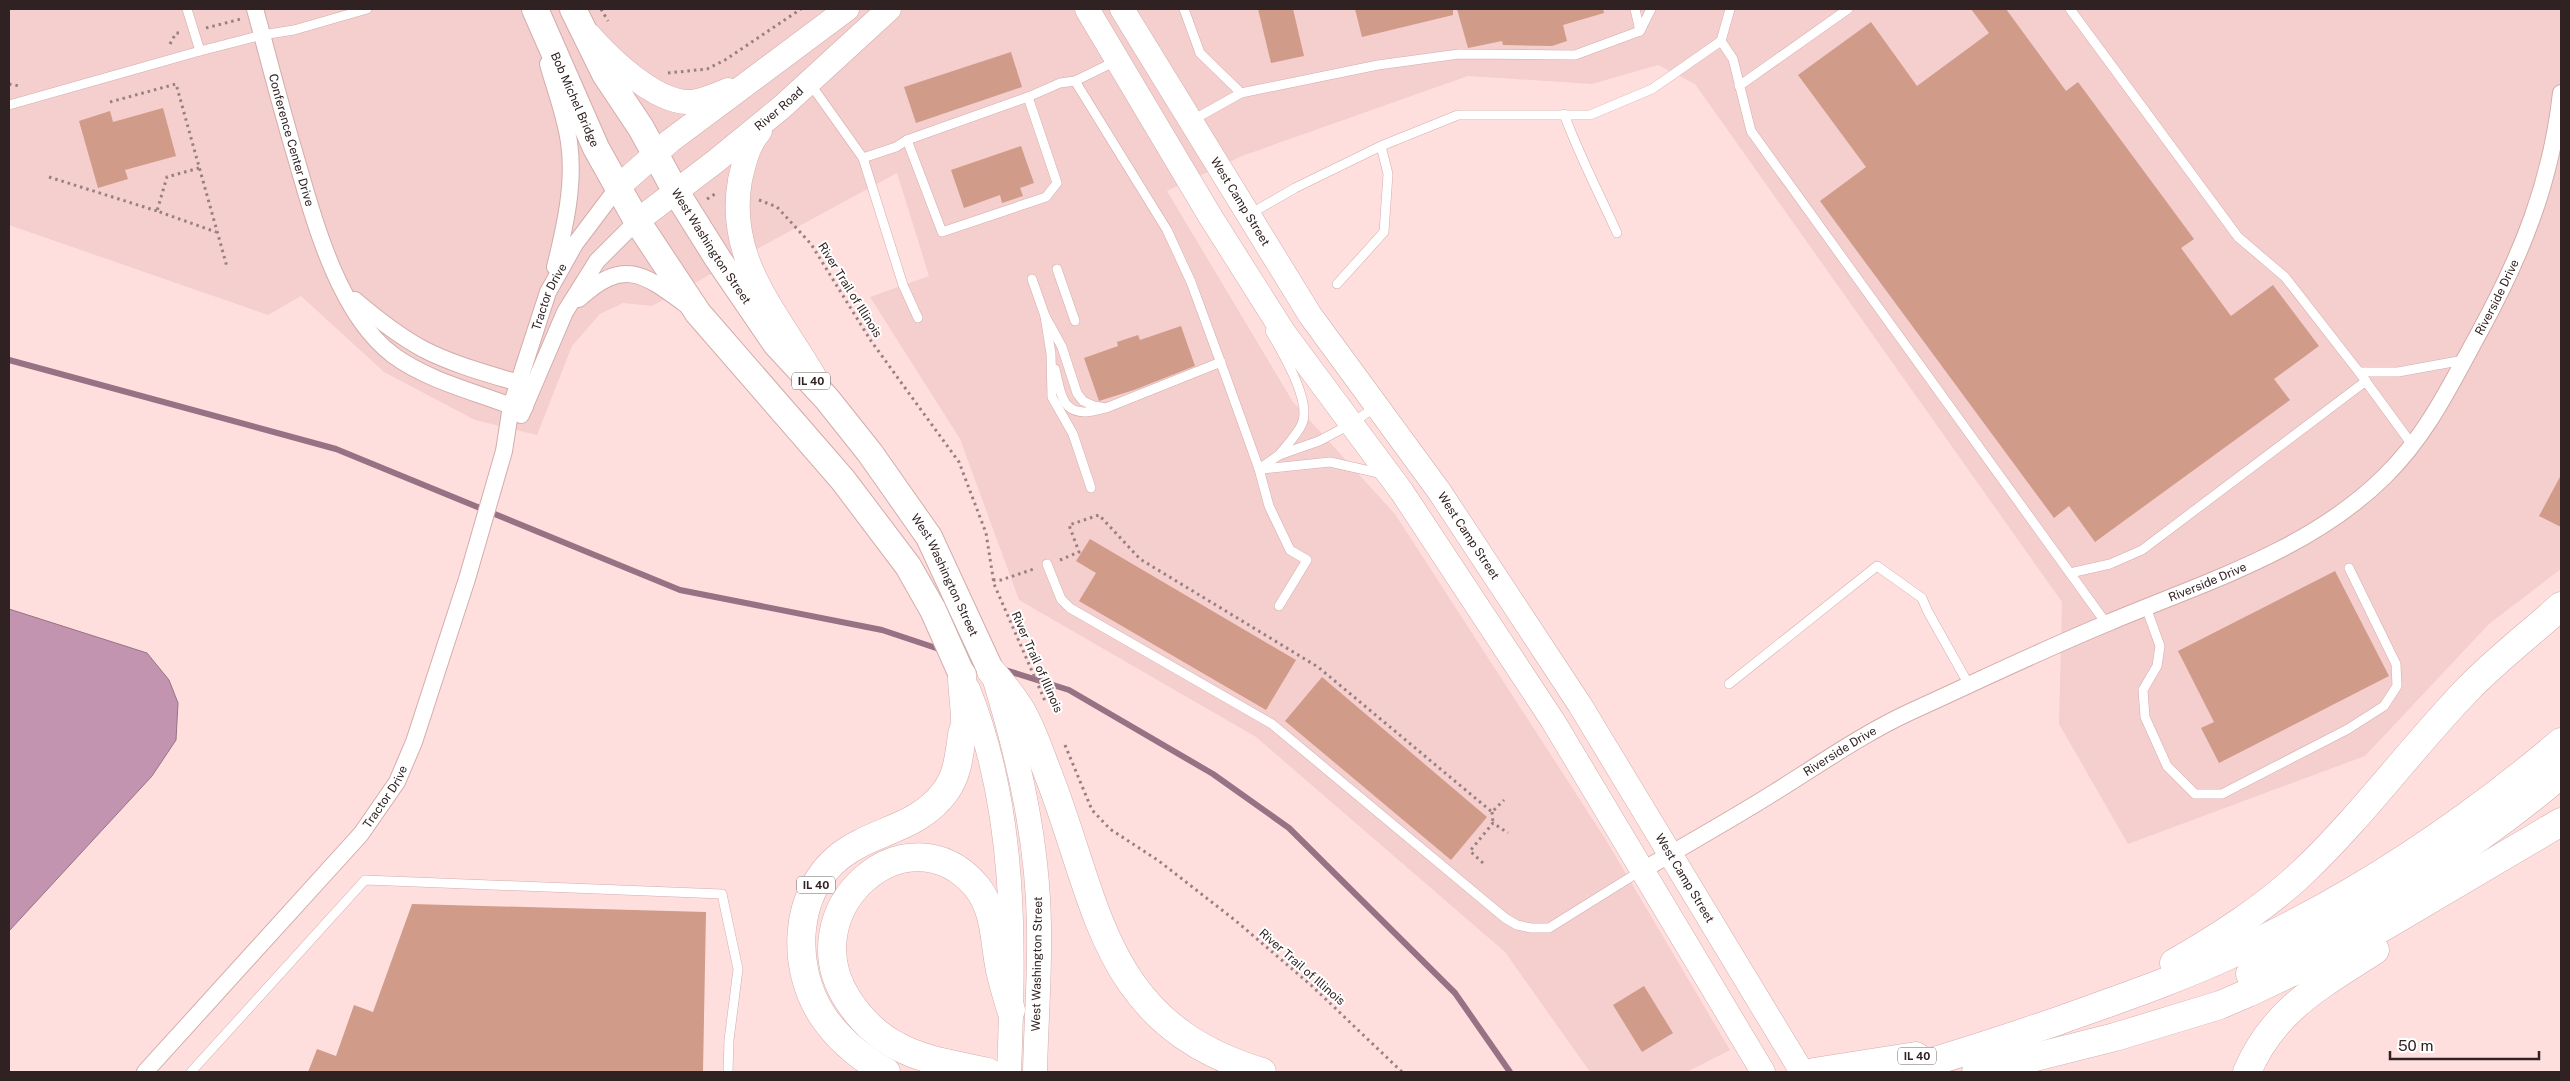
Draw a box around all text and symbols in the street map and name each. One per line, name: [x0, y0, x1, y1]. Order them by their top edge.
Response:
street label: Bob Michel Bridge: [548, 50, 602, 149]
street label: Conference Center Drive: [266, 72, 317, 208]
street label: River Road: [752, 84, 806, 134]
street label: West Camp Street: [1208, 155, 1273, 249]
street label: West Washington Street: [669, 186, 754, 307]
street label: River Trail of Illinois: [815, 240, 885, 340]
street label: Riverside Drive: [2472, 257, 2522, 338]
street label: Tractor Drive: [529, 261, 570, 332]
road number: IL 40: [792, 372, 830, 390]
street label: West Camp Street: [1435, 490, 1502, 582]
street label: West Washington Street: [908, 511, 981, 639]
street label: Riverside Drive: [2166, 560, 2249, 605]
street label: River Trail of Illinois: [1008, 609, 1066, 715]
street label: Riverside Drive: [1801, 723, 1879, 779]
street label: Tractor Drive: [360, 763, 410, 831]
street label: West Camp Street: [1652, 831, 1717, 925]
road number: IL 40: [797, 876, 835, 894]
street label: West Washington Street: [1029, 896, 1045, 1032]
street label: River Trail of Illinois: [1256, 926, 1348, 1008]
scale bar: [2390, 1028, 2539, 1060]
text: 50 m: [2398, 1037, 2433, 1054]
road number: IL 40: [1898, 1048, 1936, 1064]

